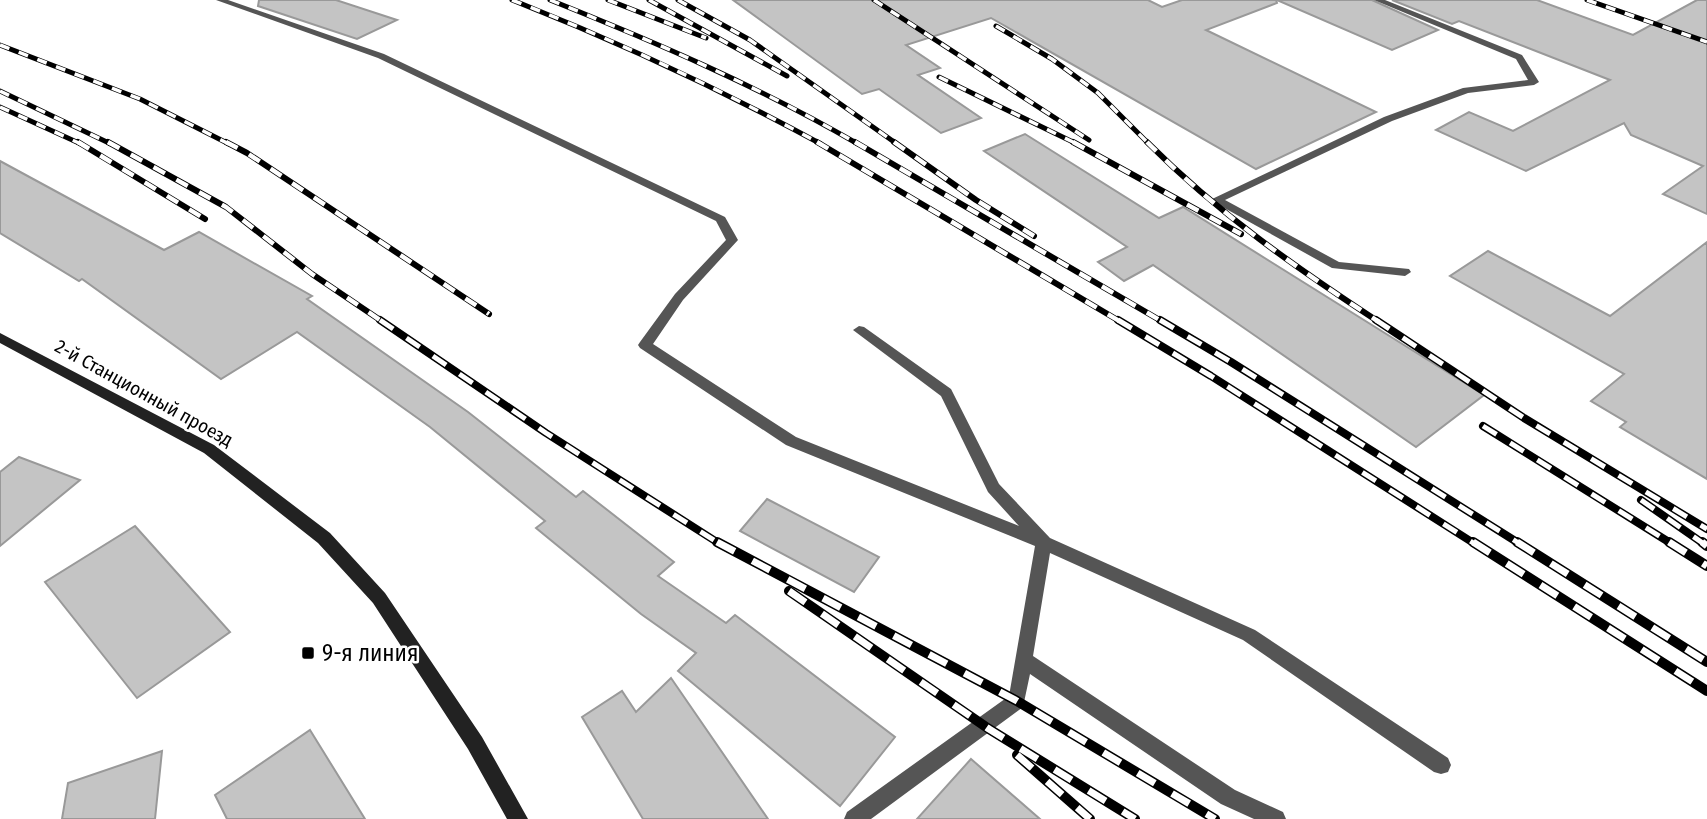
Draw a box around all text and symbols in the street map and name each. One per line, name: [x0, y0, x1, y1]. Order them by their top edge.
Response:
street label: 2-й Станционный проезд: [51, 334, 237, 452]
place label: 9-я линия: [322, 639, 418, 667]
marker: 9-я линия: [300, 645, 316, 661]

